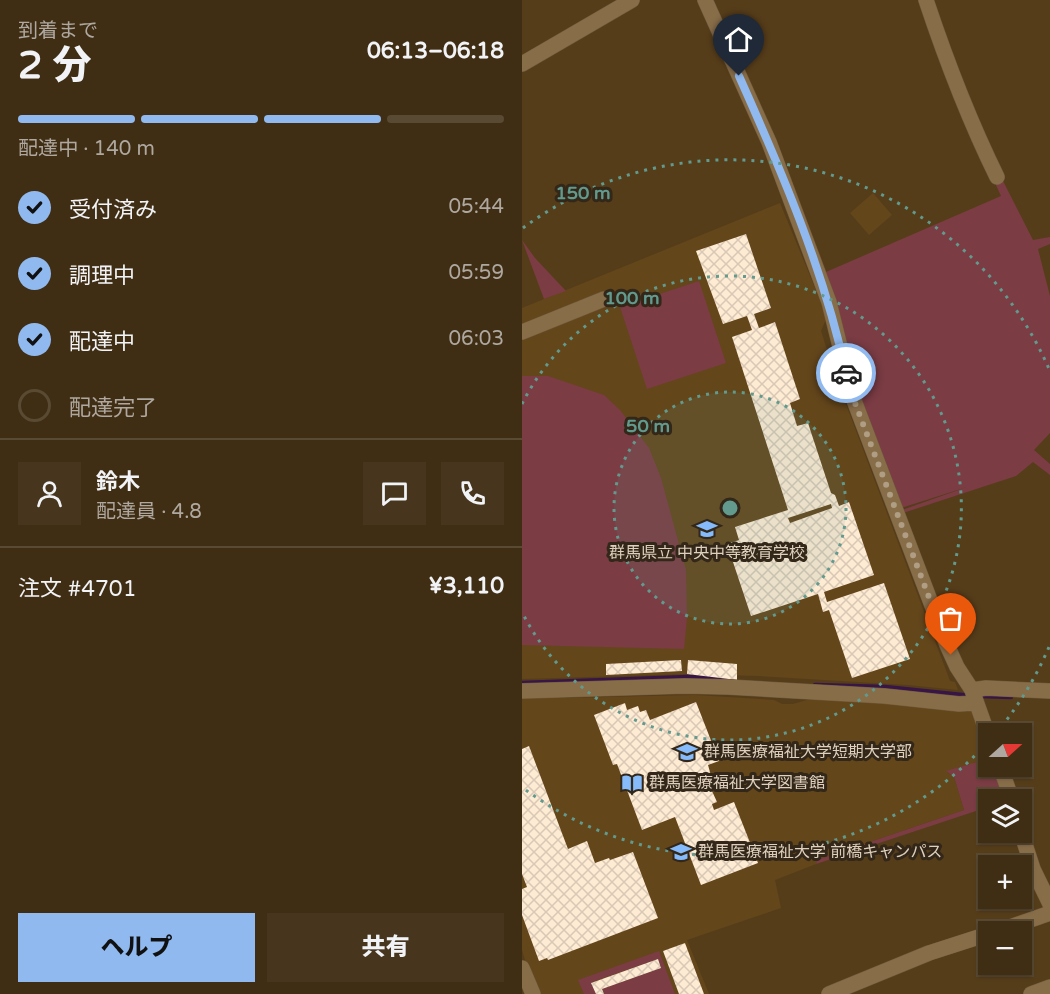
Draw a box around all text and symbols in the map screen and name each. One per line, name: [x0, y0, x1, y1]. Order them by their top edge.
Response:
pin: [713, 14, 764, 76]
text: 到着まで: [18, 19, 98, 43]
icon: home: [722, 23, 755, 56]
text: 06:13–06:18: [367, 38, 504, 64]
text: 2 分: [18, 42, 92, 89]
text: 配達中 · 140 m: [18, 137, 155, 161]
text: 150 m: [555, 182, 611, 204]
icon: check: [18, 191, 51, 224]
text: 05:44: [449, 195, 504, 219]
text: 受付済み: [69, 197, 157, 223]
icon: check: [18, 257, 51, 290]
text: 05:59: [449, 261, 504, 285]
text: 調理中: [69, 263, 135, 289]
text: 100 m: [604, 287, 660, 309]
icon: check: [18, 323, 51, 356]
text: 06:03: [449, 327, 504, 351]
text: 配達中: [69, 329, 135, 355]
courier: [816, 343, 876, 403]
icon: car: [830, 357, 863, 390]
text: 配達完了: [69, 395, 157, 421]
text: 50 m: [626, 415, 670, 437]
button: person: [18, 462, 81, 525]
button: chat: [363, 462, 426, 525]
button: phone: [441, 462, 504, 525]
text: 鈴木: [96, 469, 140, 495]
centre of rings: [720, 498, 740, 518]
text: 配達員 · 4.8: [96, 500, 202, 524]
school or university icon: 群馬県立 中央中等教育学校: [695, 517, 719, 541]
place label: 群馬県立 中央中等教育学校: [609, 543, 805, 563]
text: ¥3,110: [429, 573, 504, 599]
text: 注文 #4701: [18, 576, 136, 602]
pin: [925, 593, 976, 655]
icon: bag: [934, 602, 967, 635]
north arrow: [978, 723, 1032, 777]
map controls: [978, 723, 1032, 975]
school or university icon: 群馬医療福祉大学短期大学部: [675, 740, 699, 764]
place label: 群馬医療福祉大学短期大学部: [704, 742, 912, 762]
library icon: 群馬医療福祉大学図書館: [620, 771, 644, 795]
place label: 群馬医療福祉大学図書館: [649, 773, 825, 793]
button: layers: [978, 789, 1032, 843]
school or university icon: 群馬医療福祉大学 前橋キャンパス: [669, 840, 693, 864]
place label: 群馬医療福祉大学 前橋キャンパス: [698, 842, 942, 862]
button: +: [978, 855, 1032, 909]
button: ヘルプ: [18, 913, 255, 982]
button: 共有: [267, 913, 504, 982]
button: −: [978, 921, 1032, 975]

